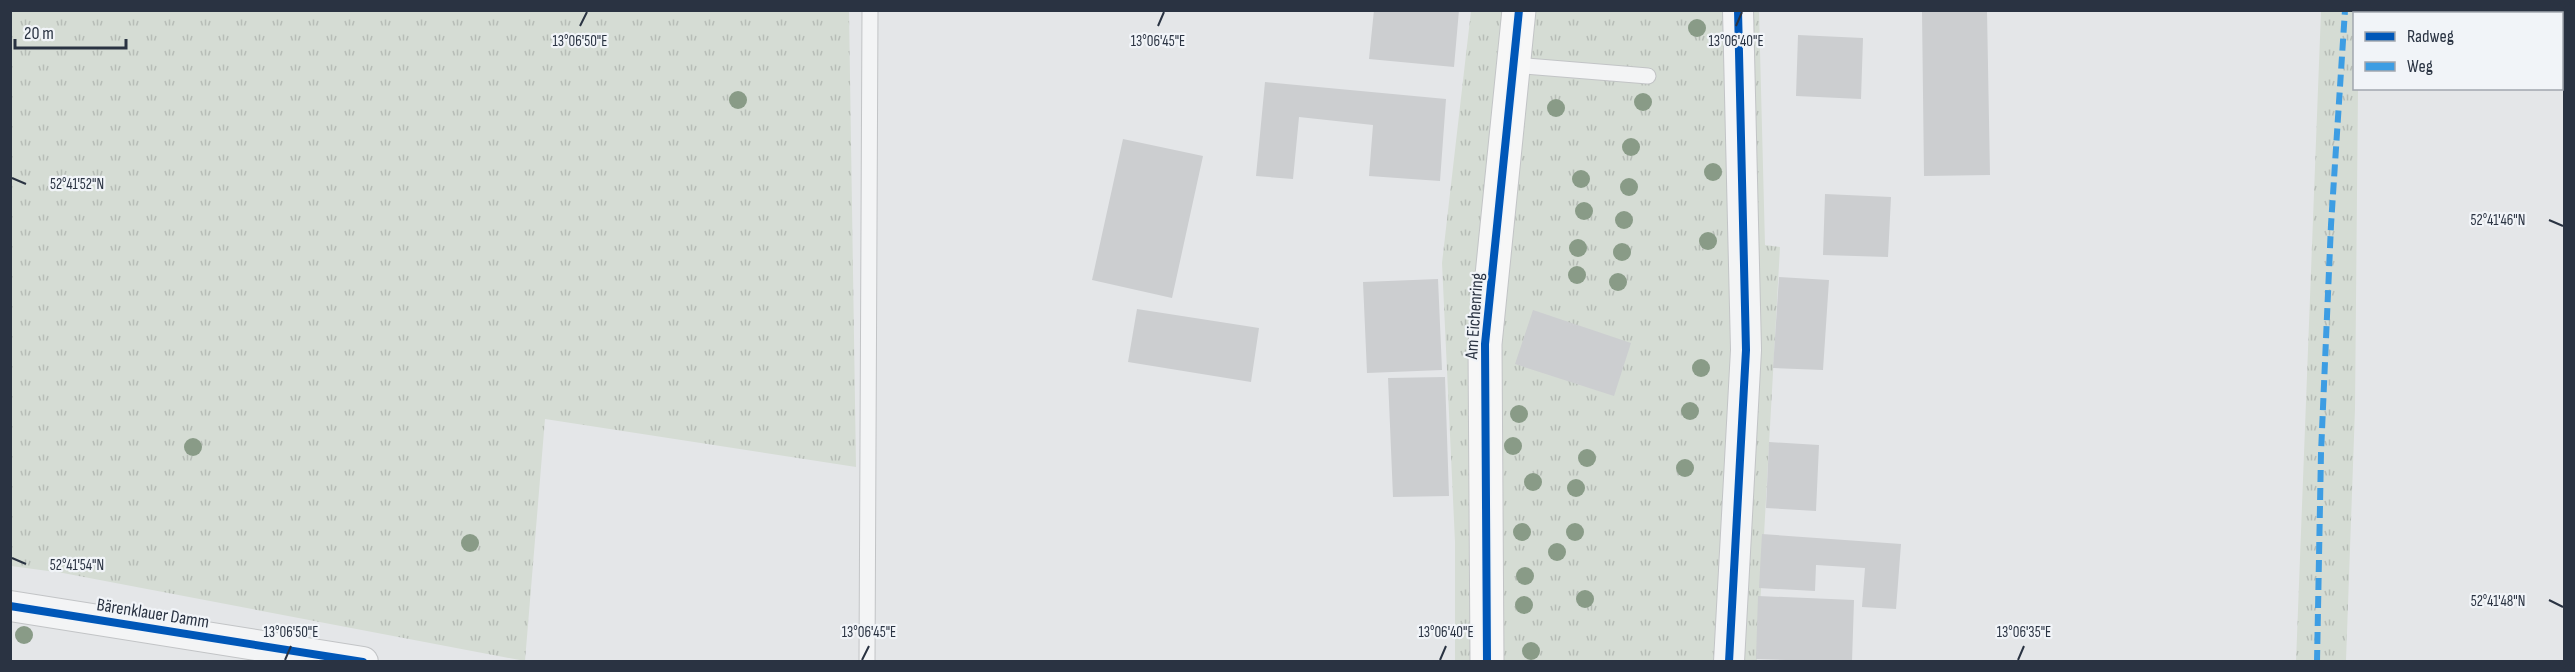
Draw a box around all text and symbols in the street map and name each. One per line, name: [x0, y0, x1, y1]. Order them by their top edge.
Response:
scale bar: [15, 12, 126, 50]
legend: [2353, 12, 2563, 90]
text: 20 m: [24, 23, 54, 44]
text: Radweg: [2407, 26, 2454, 47]
text: 13°06'50"E: [553, 32, 607, 51]
text: 13°06'45"E: [1131, 32, 1185, 51]
text: 13°06'40"E: [1708, 32, 1764, 51]
text: Weg: [2407, 56, 2433, 77]
text: 52°41'52"N: [50, 175, 104, 194]
text: 52°41'46"N: [2471, 211, 2525, 230]
street label: Am Eichenring: [1461, 272, 1488, 361]
text: 52°41'54"N: [50, 556, 104, 575]
text: 52°41'48"N: [2471, 592, 2525, 611]
street label: Bärenklauer Damm: [95, 594, 211, 633]
text: 13°06'50"E: [264, 623, 318, 642]
text: 13°06'45"E: [842, 623, 896, 642]
text: 13°06'40"E: [1418, 623, 1474, 642]
text: 13°06'35"E: [1997, 623, 2051, 642]

